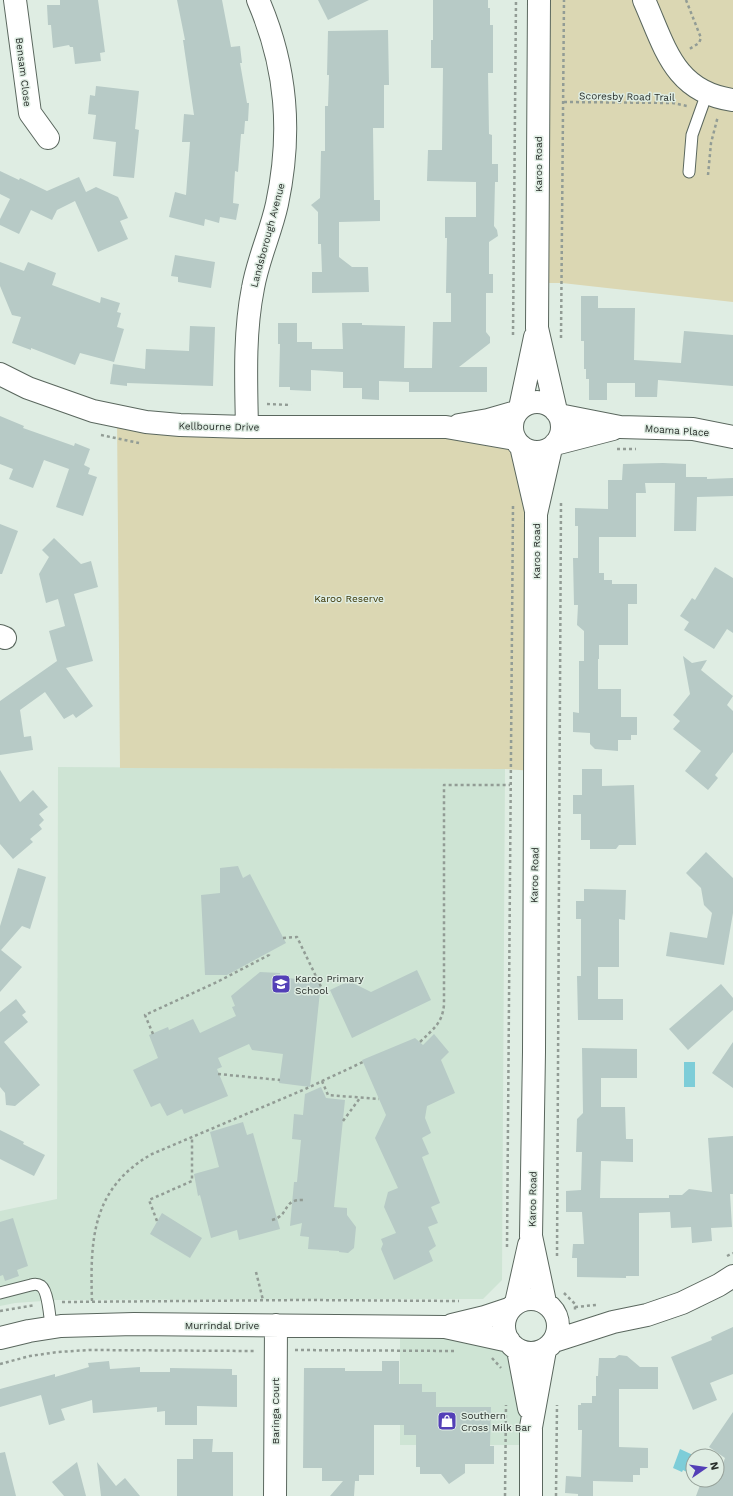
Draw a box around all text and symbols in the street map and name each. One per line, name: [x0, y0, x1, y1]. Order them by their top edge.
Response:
street label: Bensam Close: [14, 37, 33, 107]
street label: Scoresby Road Trail: [579, 90, 675, 103]
street label: Karoo Road: [533, 136, 544, 192]
street label: Landsborough Avenue: [248, 182, 287, 289]
street label: Kellbourne Drive: [179, 420, 260, 433]
street label: Moama Place: [644, 423, 710, 438]
street label: Karoo Road: [531, 523, 542, 579]
park label: Karoo Reserve: [314, 593, 384, 604]
street label: Karoo Road: [529, 847, 540, 903]
school or university icon: Karoo Primary School: [270, 973, 292, 995]
place label: Karoo Primary School: [295, 973, 365, 996]
street label: Karoo Road: [527, 1171, 538, 1227]
street label: Murrindal Drive: [185, 1320, 260, 1331]
street label: Baringa Court: [270, 1377, 281, 1444]
shop icon: Southern Cross Milk Bar: [436, 1410, 458, 1432]
place label: Southern Cross Milk Bar: [461, 1410, 531, 1433]
north arrow: [685, 1448, 725, 1488]
text: N: [707, 1460, 722, 1471]

